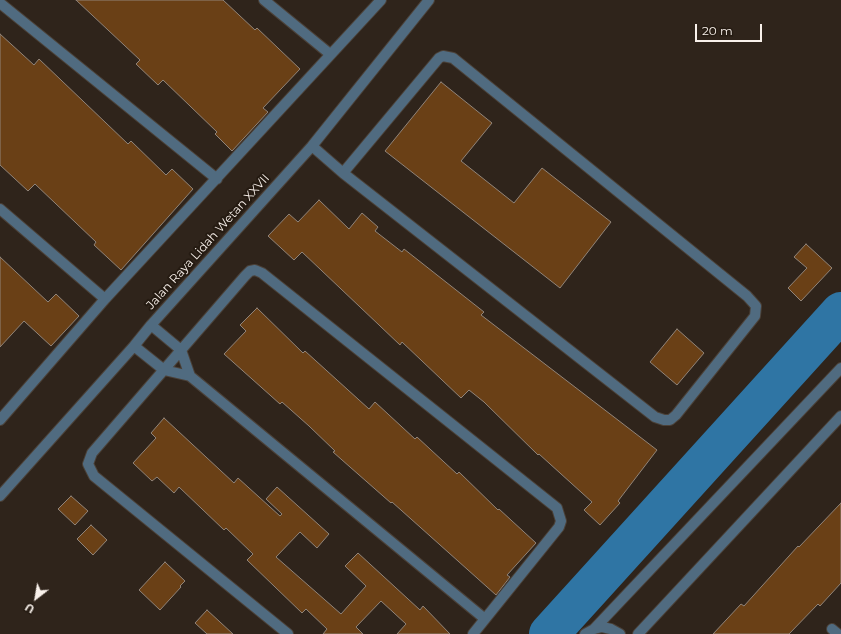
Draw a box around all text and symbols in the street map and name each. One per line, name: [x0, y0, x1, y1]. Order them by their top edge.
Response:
scale bar: [697, 16, 764, 42]
text: 20 m: [702, 23, 733, 38]
street label: Jalan Raya Lidah Wetan XXVII: [143, 171, 273, 313]
north arrow: [16, 578, 56, 618]
text: U: [23, 600, 37, 617]

